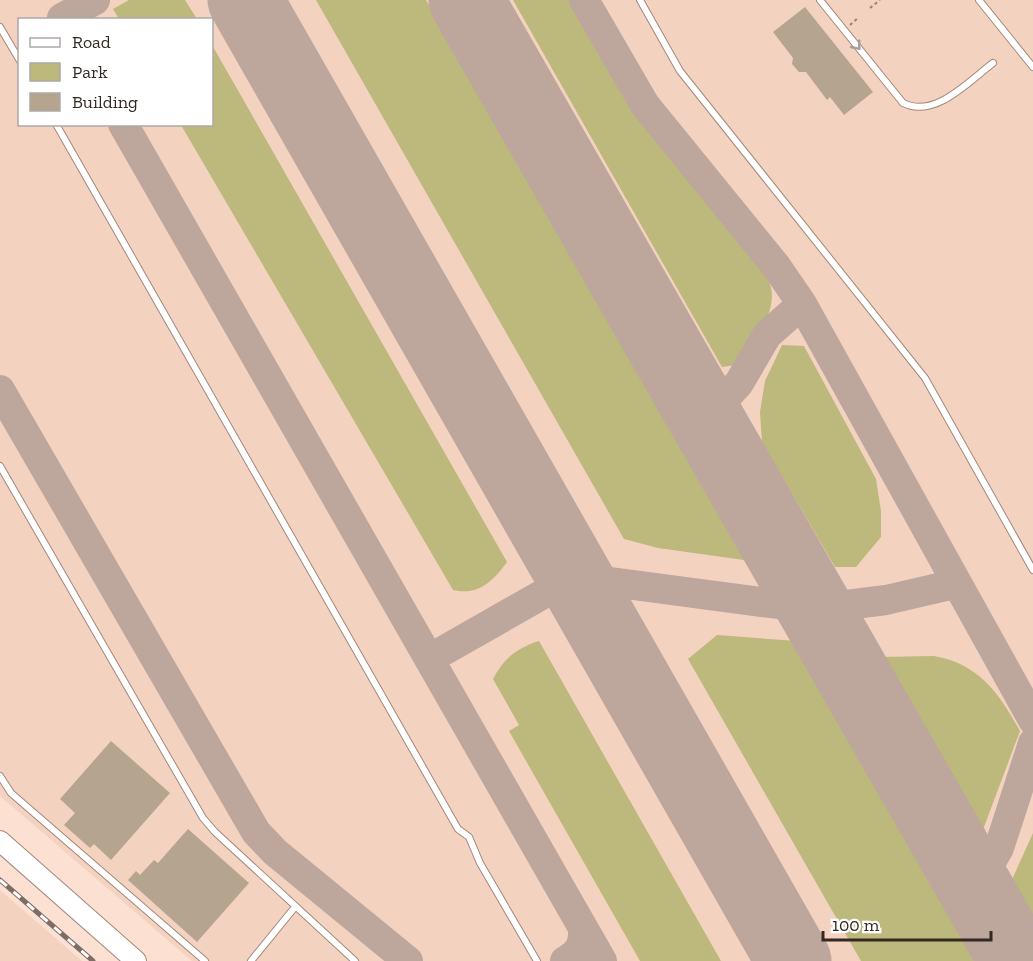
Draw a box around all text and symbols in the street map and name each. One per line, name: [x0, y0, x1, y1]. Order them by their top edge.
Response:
legend: [18, 18, 213, 126]
text: Road: [72, 31, 111, 53]
one-way arrow: [849, 39, 860, 50]
text: Park: [72, 61, 108, 83]
text: Building: [72, 91, 138, 113]
scale bar: [823, 904, 991, 942]
text: 100 m: [832, 914, 880, 936]

